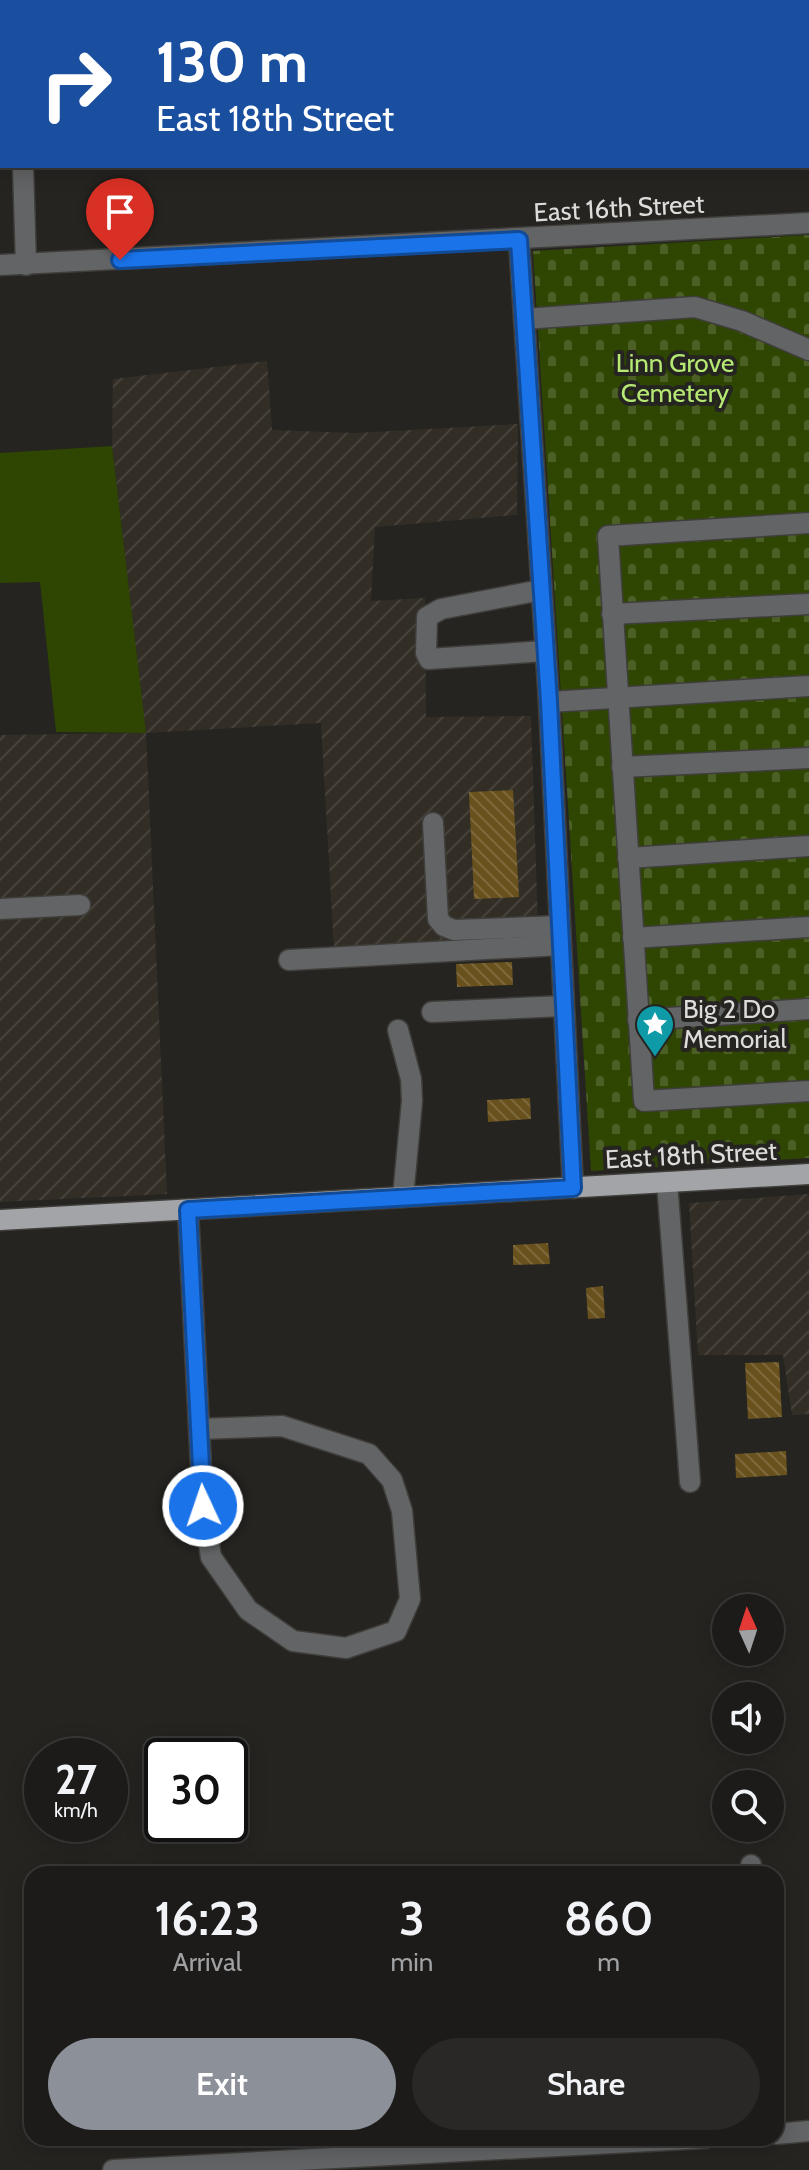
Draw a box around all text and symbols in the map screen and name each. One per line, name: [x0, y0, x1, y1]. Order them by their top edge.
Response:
text: 130 m: [156, 28, 308, 96]
icon: right: [24, 32, 128, 136]
text: East 18th Street: [156, 96, 394, 140]
pin: [86, 178, 154, 260]
street label: East 16th Street: [533, 188, 705, 228]
icon: arrive: [98, 190, 142, 234]
park label: Linn Grove Cemetery: [616, 347, 734, 409]
place label: Big 2 Do Memorial: [683, 993, 787, 1055]
place icon: Big 2 Do Memorial: [634, 1003, 676, 1058]
street label: East 18th Street: [604, 1135, 778, 1175]
position arrow: [161, 1464, 245, 1548]
north arrow: [712, 1594, 784, 1666]
map controls: [712, 1594, 784, 1842]
button: sound: [712, 1682, 784, 1754]
speed limit sign: 30: [144, 1738, 248, 1842]
text: 27: [55, 1755, 97, 1804]
button: search: [712, 1770, 784, 1842]
text: km/h: [54, 1798, 98, 1822]
text: 16:23: [154, 1889, 260, 1947]
text: 3: [399, 1889, 425, 1947]
text: 860: [564, 1889, 654, 1947]
text: Arrival: [173, 1946, 242, 1978]
text: min: [390, 1946, 433, 1978]
text: m: [597, 1946, 620, 1978]
button: Exit: [48, 2038, 396, 2130]
button: Share: [412, 2038, 760, 2130]

